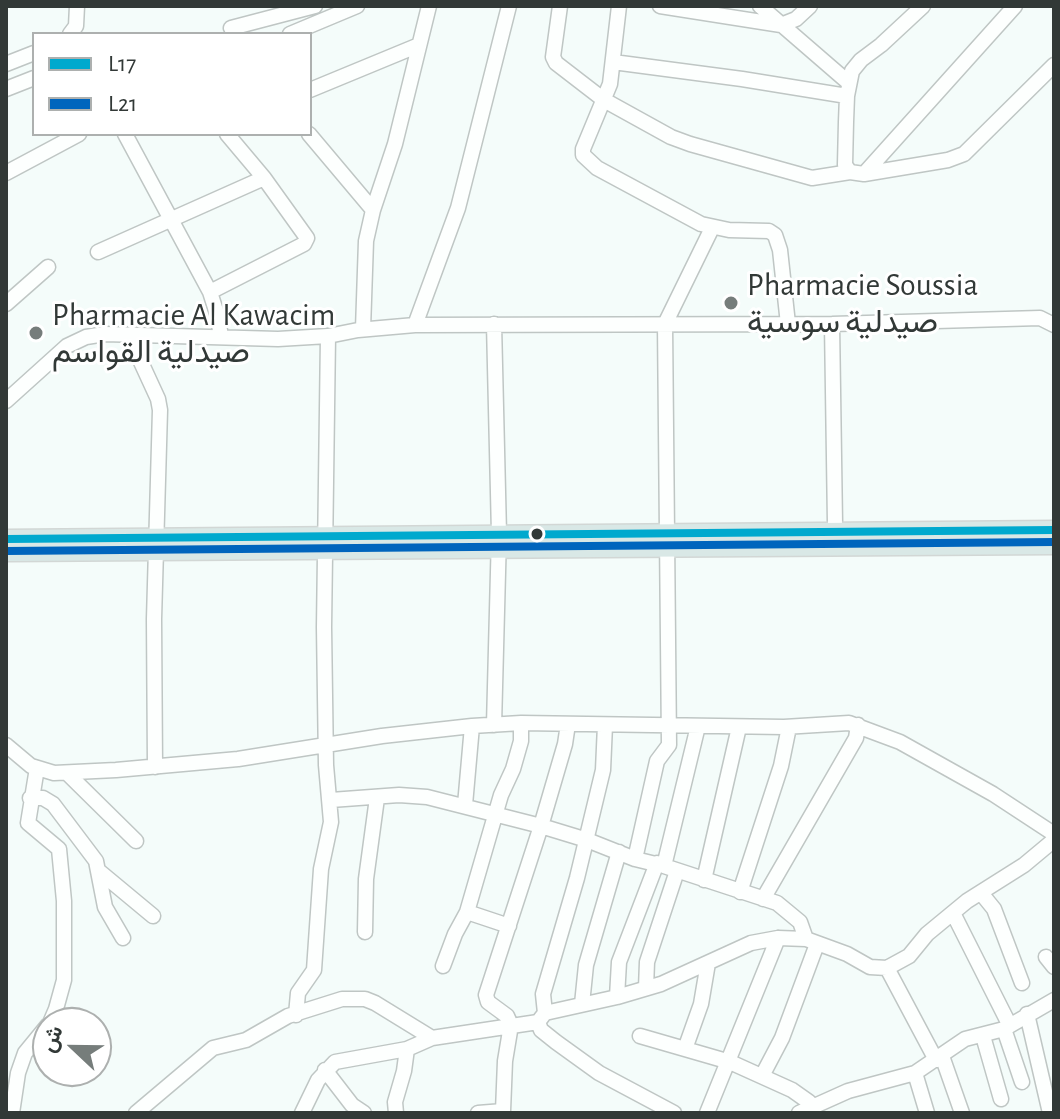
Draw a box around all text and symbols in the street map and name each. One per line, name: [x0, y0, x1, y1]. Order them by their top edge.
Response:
legend: [32, 32, 312, 136]
text: L17: [108, 52, 136, 76]
text: L21: [108, 92, 137, 116]
place label: Pharmacie Soussia صيدلية سوسية: [747, 266, 978, 341]
marker: Pharmacie Soussia صيدلية سوسية: [722, 294, 740, 312]
place label: Pharmacie Al Kawacim صيدلية القواسم: [52, 296, 335, 371]
marker: Pharmacie Al Kawacim صيدلية القواسم: [27, 324, 45, 342]
unlabelled marker: [529, 526, 545, 542]
north arrow: [32, 1007, 112, 1087]
text: ش: [36, 1022, 67, 1055]

